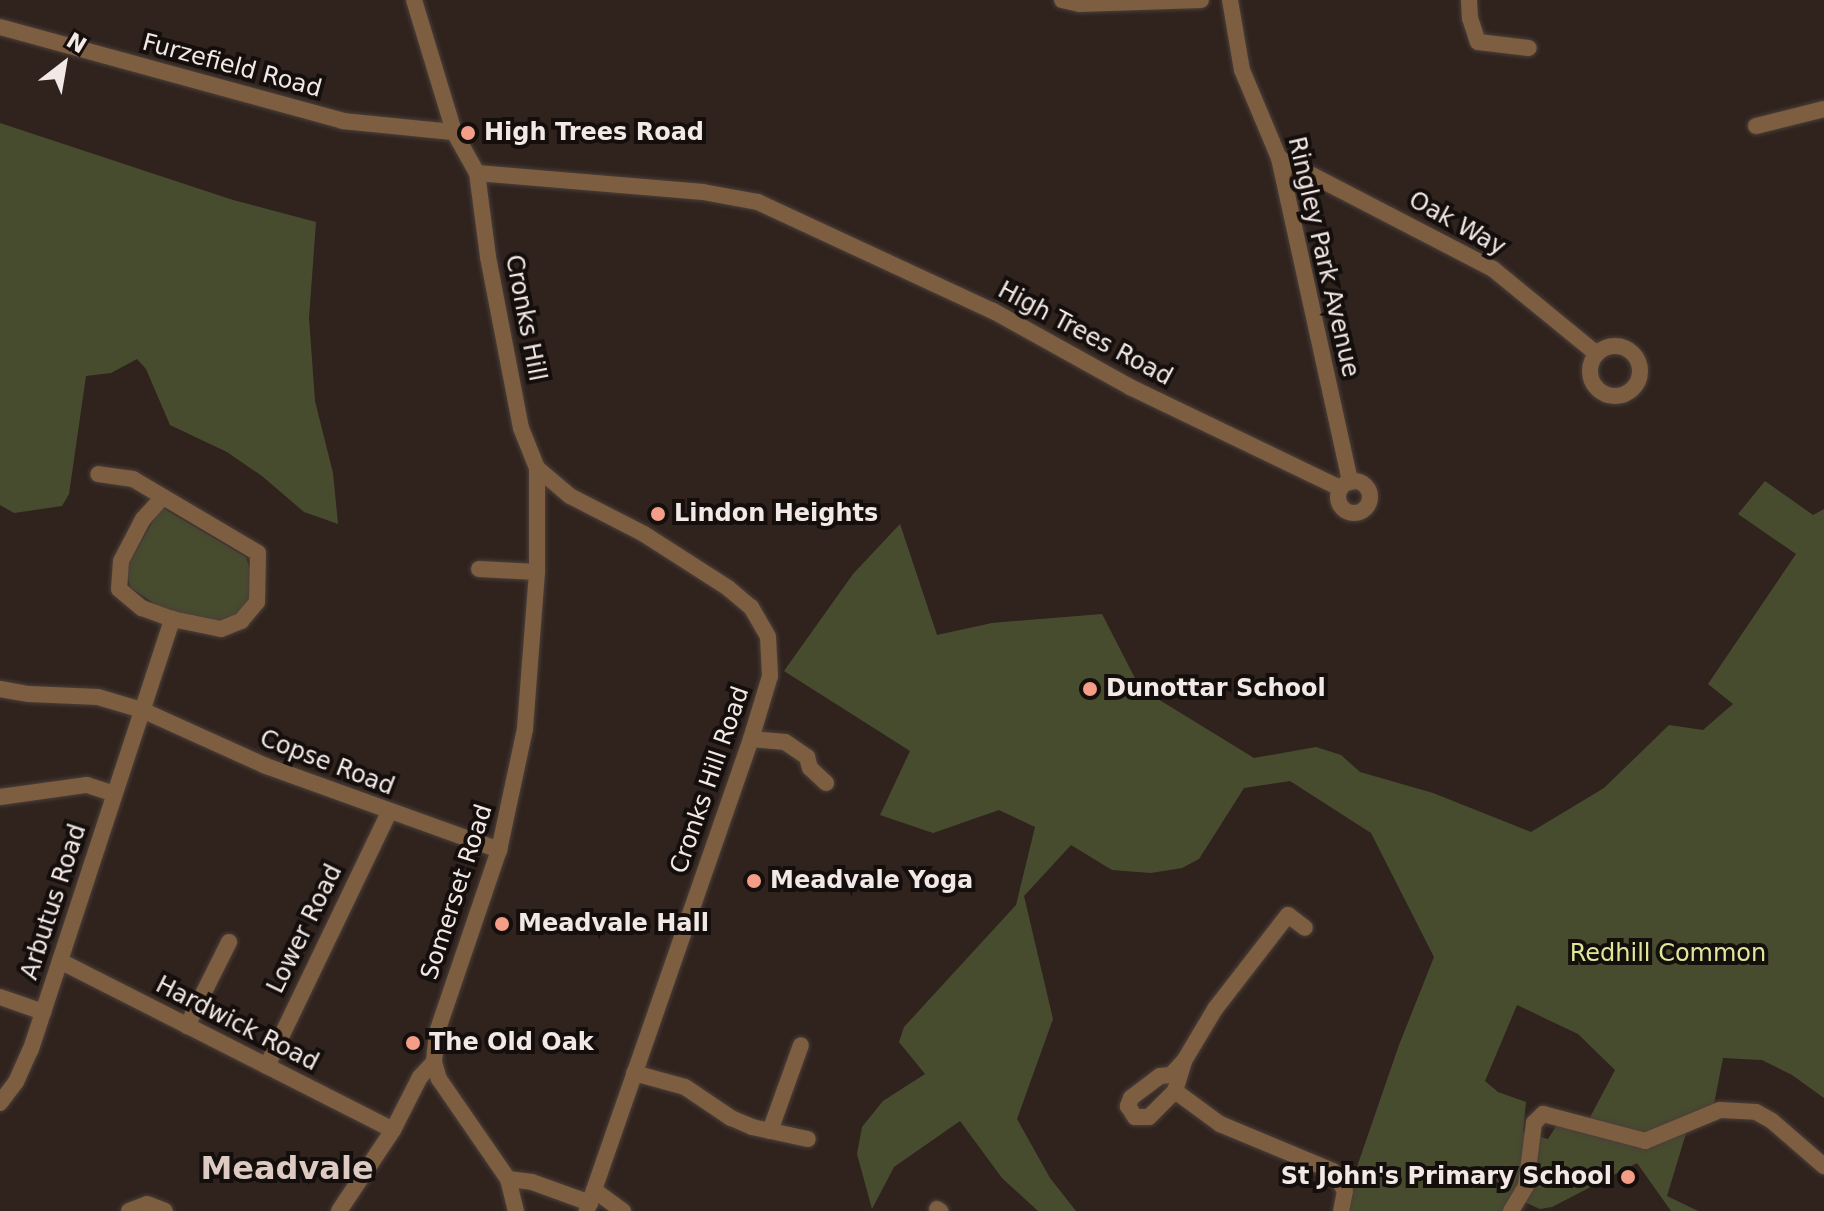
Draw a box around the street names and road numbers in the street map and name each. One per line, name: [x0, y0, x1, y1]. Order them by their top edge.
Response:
street label: Furzefield Road: [139, 28, 325, 104]
street label: Ringley Park Avenue: [1281, 134, 1365, 380]
street label: Oak Way: [1404, 186, 1510, 262]
street label: Cronks Hill: [499, 252, 551, 384]
street label: High Trees Road: [993, 276, 1177, 392]
street label: Cronks Hill Road: [664, 683, 756, 877]
street label: Copse Road: [256, 724, 398, 802]
street label: Somerset Road: [415, 801, 499, 983]
street label: Arbutus Road: [15, 821, 93, 983]
street label: Lower Road: [261, 860, 349, 998]
street label: Hardwick Road: [151, 971, 323, 1077]

